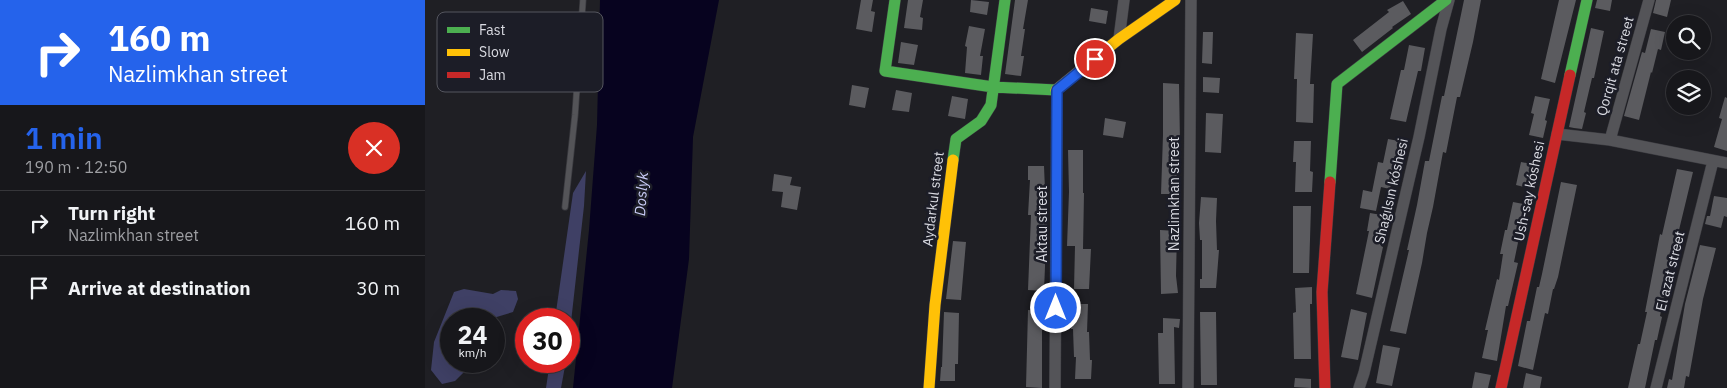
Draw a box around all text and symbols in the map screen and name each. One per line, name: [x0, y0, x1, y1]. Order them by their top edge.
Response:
legend: [437, 12, 603, 92]
street label: Qorqit ata street: [1592, 14, 1638, 118]
text: 160 m: [108, 15, 211, 61]
map controls: [1666, 15, 1711, 115]
button: search: [1666, 15, 1711, 60]
icon: right: [25, 20, 90, 85]
text: Fast: [479, 21, 505, 39]
pin: [1074, 38, 1116, 80]
text: Slow: [479, 43, 510, 61]
icon: arrive: [1081, 45, 1109, 73]
text: Nazlimkhan street: [108, 59, 288, 88]
text: Jam: [479, 66, 506, 84]
button: layers: [1666, 70, 1711, 115]
text: 1 min: [25, 118, 103, 157]
button: close: [348, 122, 400, 174]
street label: Nazlimkhan street: [1165, 137, 1183, 251]
street label: Shaǵılsın kóshesi: [1370, 137, 1412, 245]
street label: Ush-say kóshesi: [1510, 139, 1548, 243]
street label: Aydarkul street: [918, 150, 948, 248]
text: 190 m · 12:50: [25, 157, 127, 177]
water label: Doslyk: [630, 171, 652, 217]
street label: Aktau street: [1033, 185, 1051, 262]
text: Turn right: [68, 201, 155, 225]
icon: right: [25, 209, 53, 237]
text: 160 m: [345, 211, 400, 235]
text: Nazlimkhan street: [68, 225, 199, 245]
street label: El azat street: [1651, 229, 1689, 313]
icon: arrive: [25, 274, 53, 302]
text: Arrive at destination: [68, 276, 251, 300]
text: 30 m: [356, 276, 400, 300]
position arrow: [1029, 281, 1081, 333]
speed limit sign: 30: [515, 308, 580, 373]
text: 24: [457, 318, 488, 351]
text: km/h: [458, 345, 487, 360]

